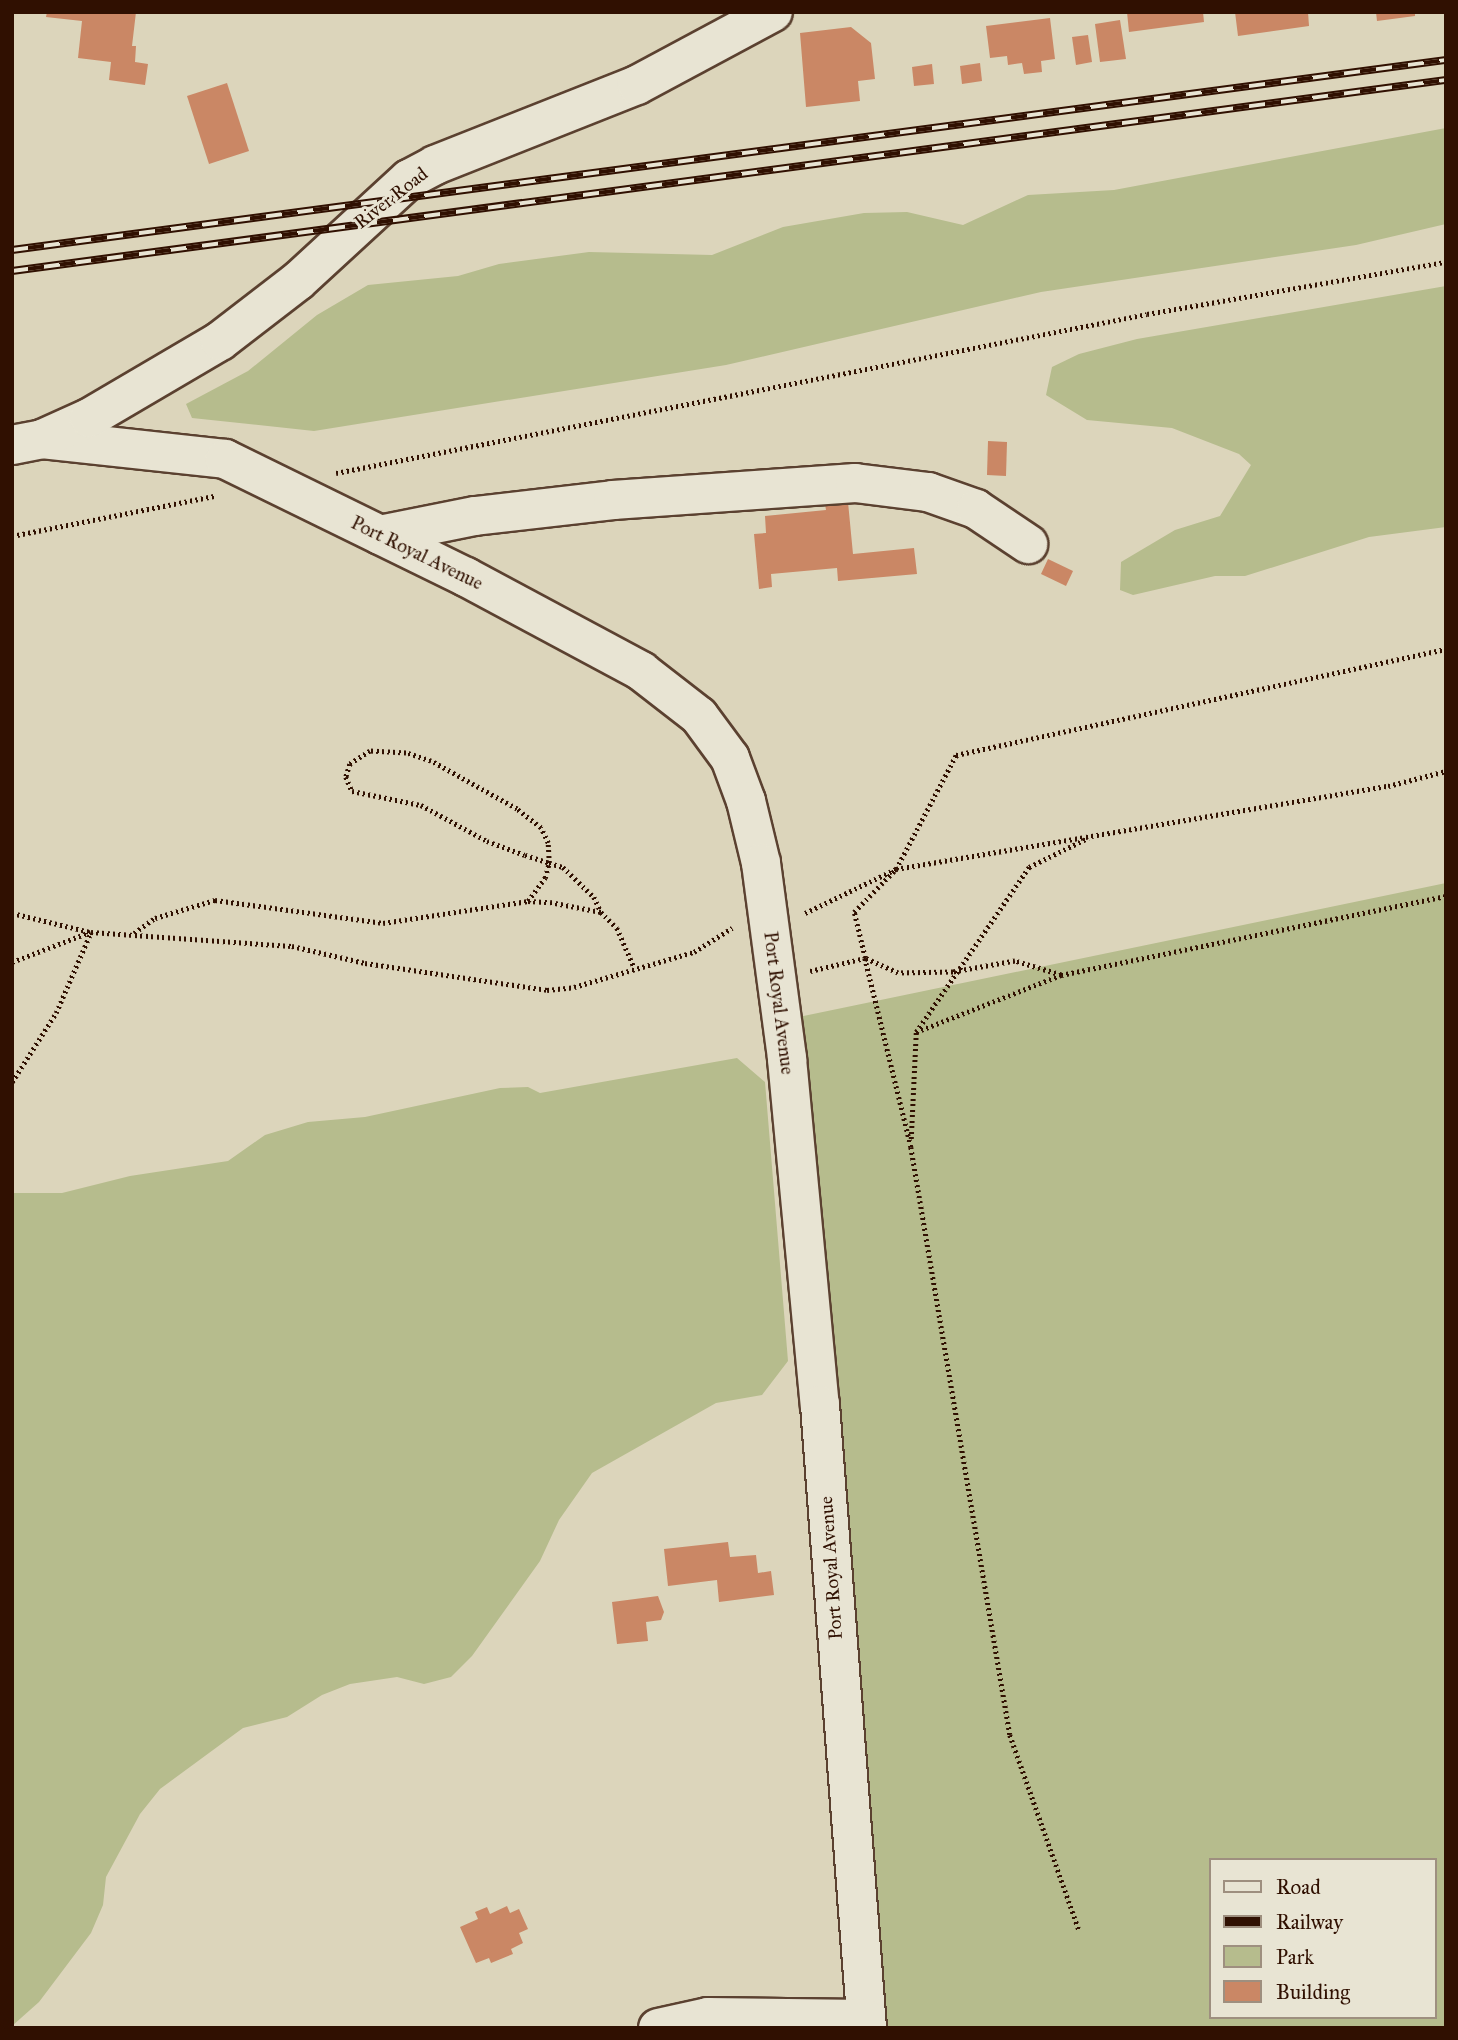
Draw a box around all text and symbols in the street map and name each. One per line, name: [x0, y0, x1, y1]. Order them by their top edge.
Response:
street label: River Road: [350, 162, 432, 234]
street label: Port Royal Avenue: [347, 511, 487, 595]
street label: Port Royal Avenue: [759, 930, 799, 1076]
street label: Port Royal Avenue: [815, 1495, 847, 1641]
legend: [1210, 1858, 1437, 2019]
text: Road: [1276, 1874, 1321, 1900]
text: Railway: [1276, 1909, 1343, 1935]
text: Park: [1276, 1944, 1314, 1970]
text: Building: [1276, 1979, 1350, 2005]

